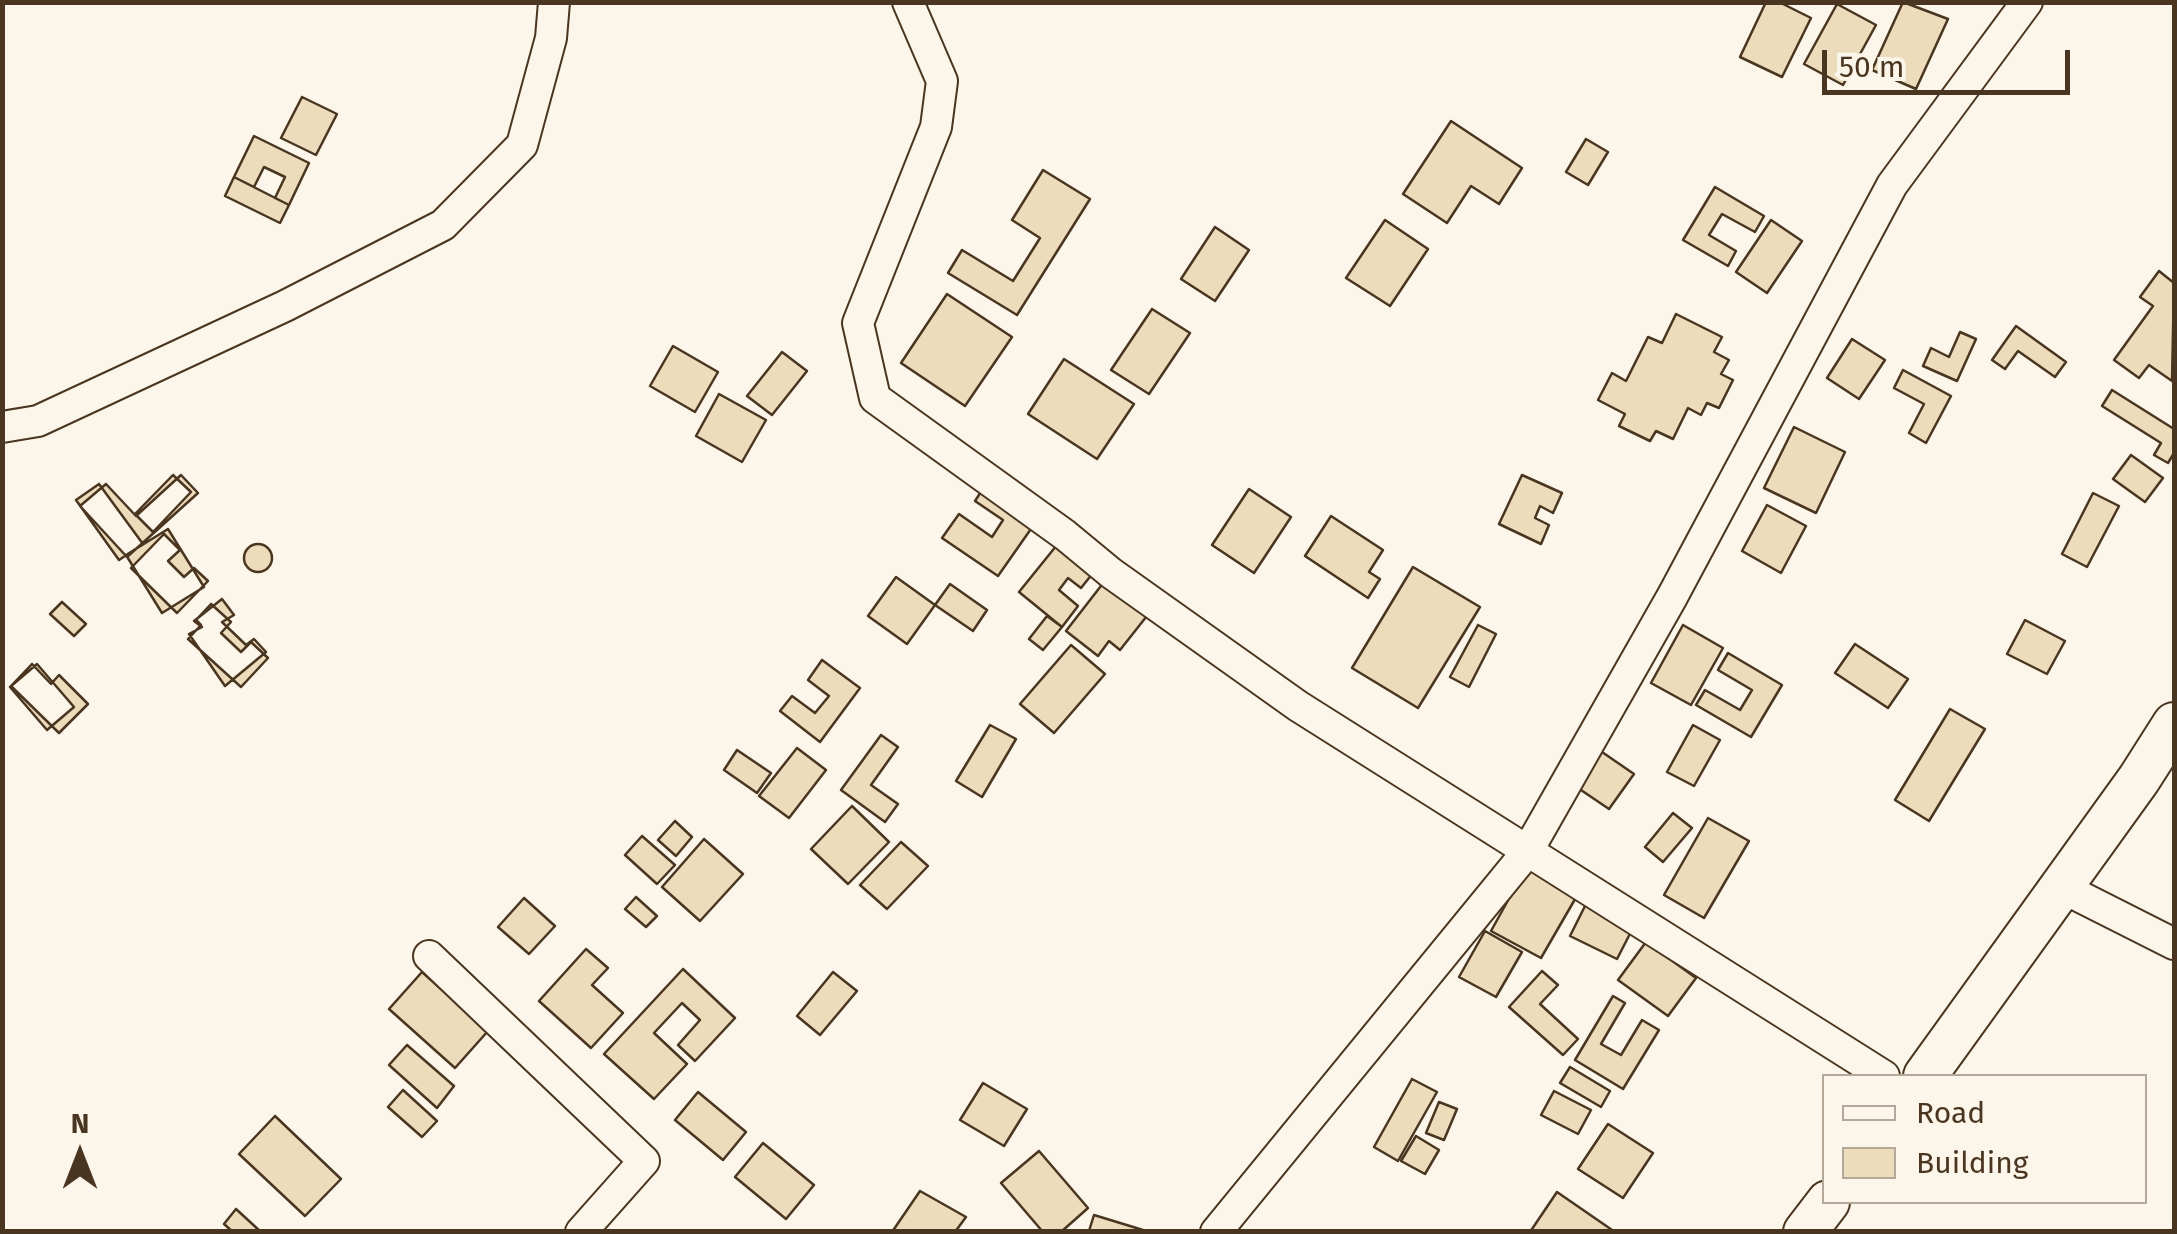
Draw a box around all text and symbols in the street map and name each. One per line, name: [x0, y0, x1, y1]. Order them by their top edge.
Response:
scale bar: [1827, 30, 2074, 92]
text: 50 m: [1839, 49, 1904, 85]
legend: [1822, 1074, 2147, 1204]
text: Road: [1916, 1095, 1985, 1131]
north arrow: [30, 1104, 130, 1204]
text: N: [71, 1107, 89, 1140]
text: Building: [1916, 1145, 2028, 1181]

